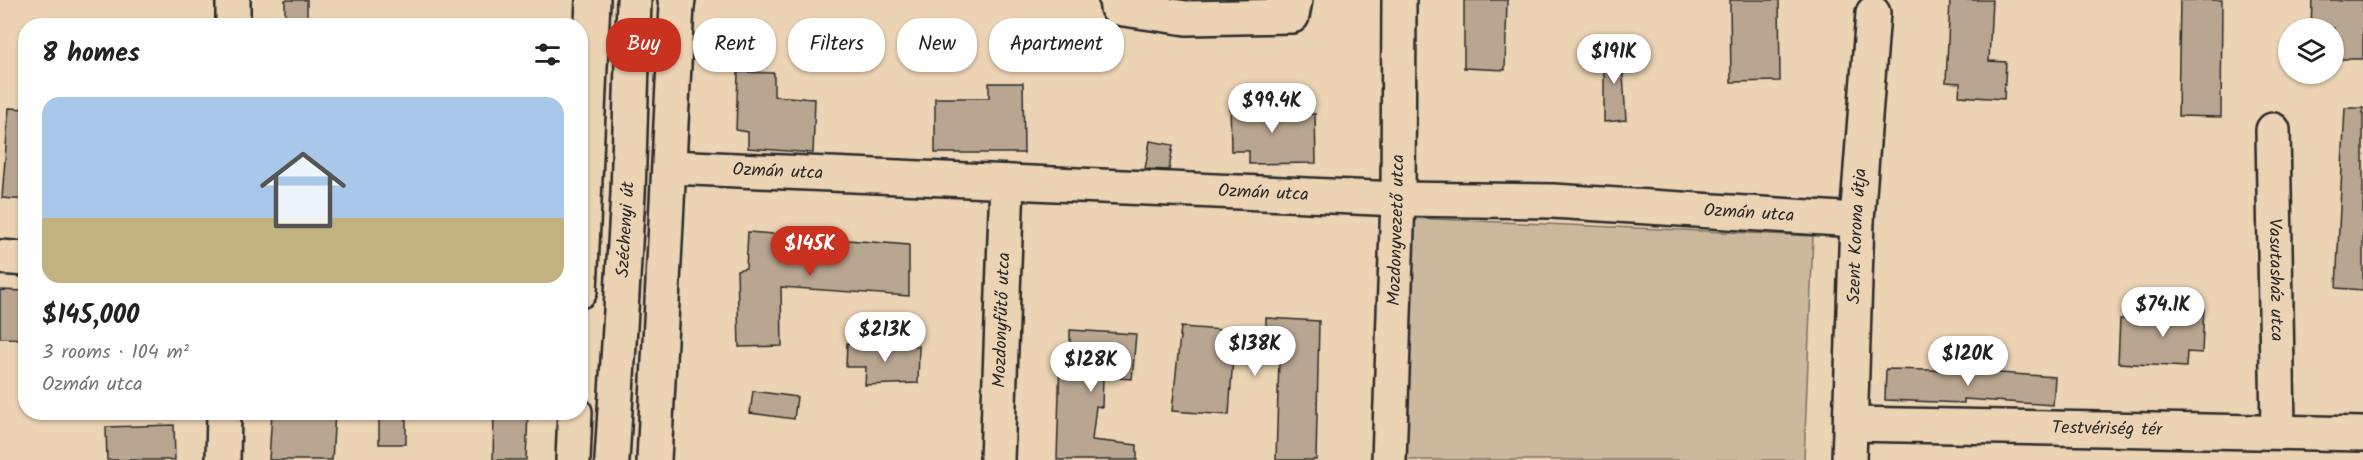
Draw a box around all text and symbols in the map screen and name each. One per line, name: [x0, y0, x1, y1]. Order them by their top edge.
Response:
chip: Buy: [606, 18, 681, 72]
chip: Rent: [693, 18, 776, 72]
chip: Filters: [788, 18, 885, 72]
chip: New: [897, 18, 977, 72]
chip: Apartment: [989, 18, 1124, 72]
map controls: [2278, 18, 2344, 84]
button: layers: [2278, 18, 2344, 84]
text: 8 homes: [42, 33, 140, 75]
pin: $191K: [1572, 34, 1656, 85]
text: $191K: [1591, 37, 1637, 69]
icon: filters: [531, 38, 564, 71]
pin: $99.4K: [1223, 83, 1321, 134]
text: $99.4K: [1242, 86, 1302, 118]
icon: home: [249, 136, 357, 244]
street label: Mozdonyvezető utca: [1380, 154, 1413, 306]
street label: Ozmán utca: [732, 155, 824, 188]
street label: Szent Korona útja: [1840, 167, 1875, 305]
street label: Ozmán utca: [1217, 177, 1309, 210]
street label: Széchenyi út: [609, 180, 643, 278]
street label: Ozmán utca: [1703, 196, 1795, 231]
street label: Vasutasház utca: [2260, 218, 2291, 342]
pin: $145K: [768, 226, 852, 277]
text: $145K: [785, 229, 835, 261]
street label: Mozdonyfűtő utca: [985, 252, 1019, 388]
pin: $74.1K: [2114, 287, 2212, 338]
text: $74.1K: [2136, 290, 2191, 322]
text: $145,000: [42, 295, 139, 337]
pin: $213K: [843, 312, 927, 363]
text: $213K: [859, 315, 911, 347]
pin: $138K: [1213, 326, 1297, 377]
text: $138K: [1229, 329, 1281, 361]
pin: $120K: [1926, 336, 2010, 387]
text: 3 rooms · 104 m²: [42, 337, 189, 369]
text: $120K: [1942, 339, 1994, 371]
pin: $128K: [1049, 342, 1133, 393]
text: $128K: [1064, 345, 1118, 377]
text: Ozmán utca: [42, 369, 143, 401]
street label: Testvériség tér: [2052, 413, 2163, 445]

